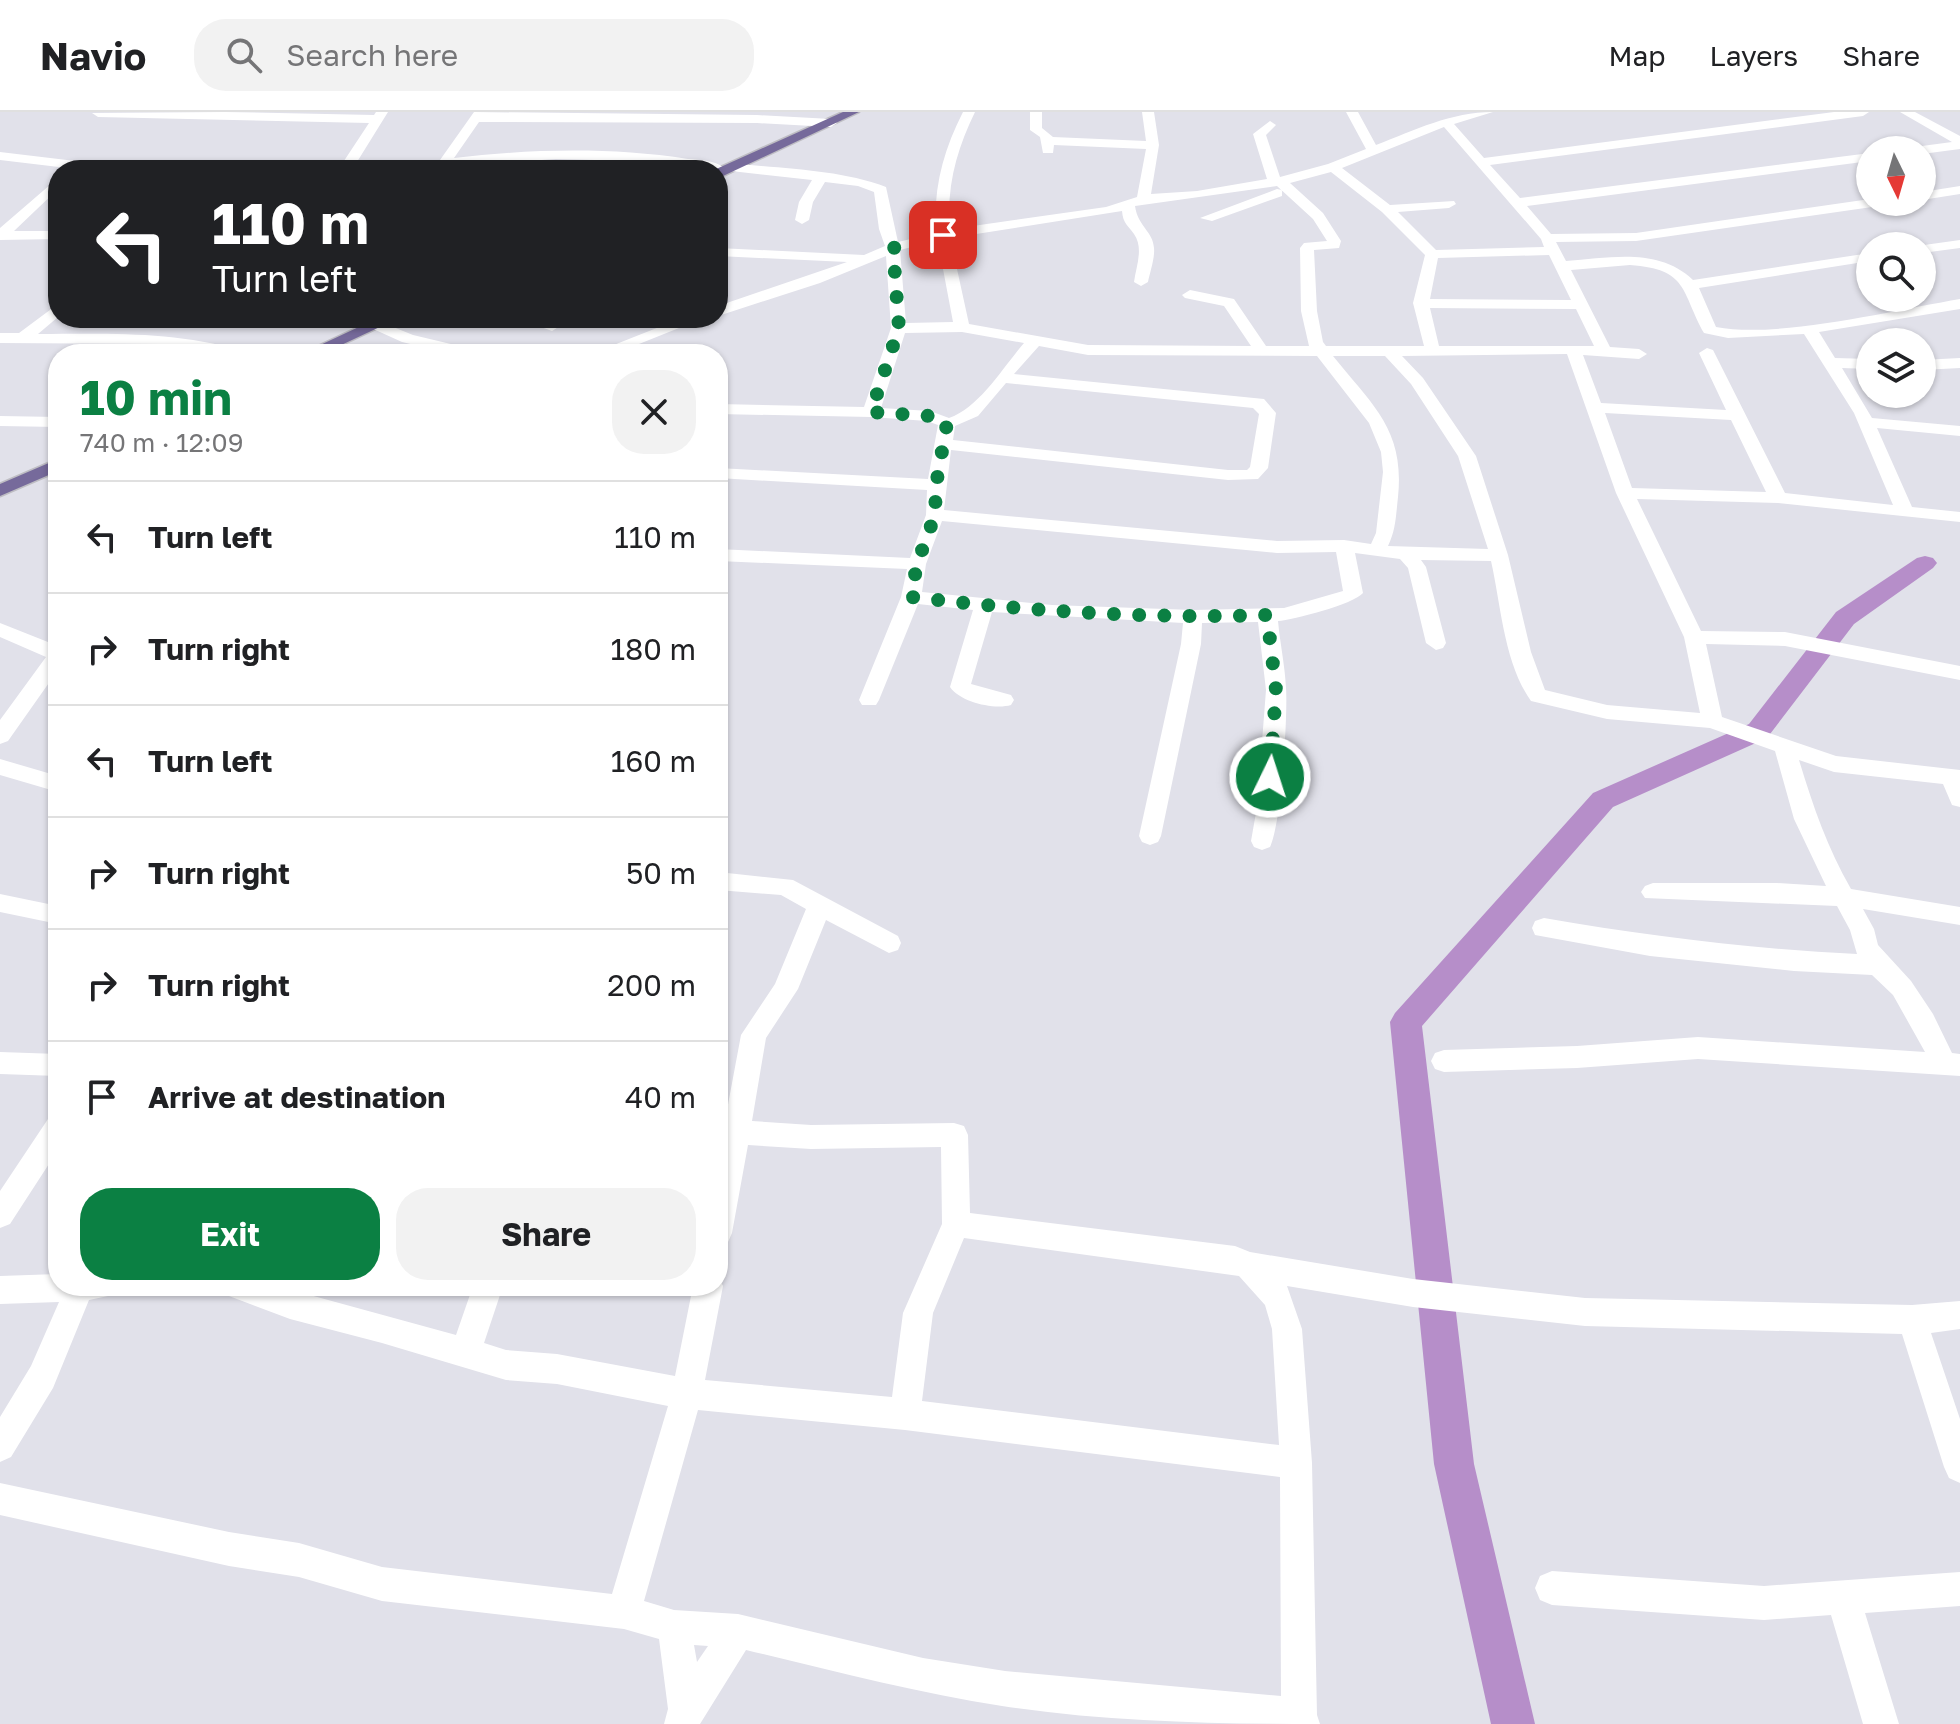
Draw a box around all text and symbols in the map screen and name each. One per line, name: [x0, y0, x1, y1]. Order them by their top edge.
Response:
search box: [194, 19, 754, 91]
text: Navio: [40, 33, 146, 78]
icon: search: [222, 33, 266, 77]
text: Search here: [286, 37, 458, 73]
text: Map: [1608, 39, 1666, 72]
text: Layers: [1710, 39, 1798, 72]
text: Share: [1842, 39, 1920, 72]
north arrow: [1856, 136, 1936, 216]
map controls: [1856, 136, 1936, 408]
text: 110 m: [212, 189, 369, 256]
icon: left: [80, 192, 184, 296]
pin: [909, 201, 977, 269]
icon: arrive: [921, 213, 965, 257]
button: search: [1856, 232, 1936, 312]
text: Turn left: [212, 257, 358, 300]
button: layers: [1856, 328, 1936, 408]
text: 10 min: [80, 368, 232, 426]
button: close: [612, 370, 696, 454]
text: 740 m · 12:09: [80, 427, 243, 458]
icon: left: [80, 515, 124, 559]
text: Turn left: [148, 519, 273, 555]
text: 110 m: [614, 519, 696, 555]
icon: right: [80, 627, 124, 671]
text: Turn right: [148, 631, 290, 667]
text: 180 m: [611, 631, 696, 667]
position arrow: [1228, 735, 1312, 819]
icon: left: [80, 739, 124, 783]
text: Turn left: [148, 743, 273, 779]
text: 160 m: [611, 743, 696, 779]
icon: right: [80, 851, 124, 895]
text: Turn right: [148, 855, 290, 891]
text: 50 m: [626, 855, 696, 891]
icon: right: [80, 963, 124, 1007]
text: Turn right: [148, 967, 290, 1003]
text: 200 m: [607, 967, 696, 1003]
icon: arrive: [80, 1075, 124, 1119]
text: Arrive at destination: [148, 1079, 445, 1115]
text: 40 m: [625, 1079, 696, 1115]
button: Exit: [80, 1188, 380, 1280]
button: Share: [396, 1188, 696, 1280]

